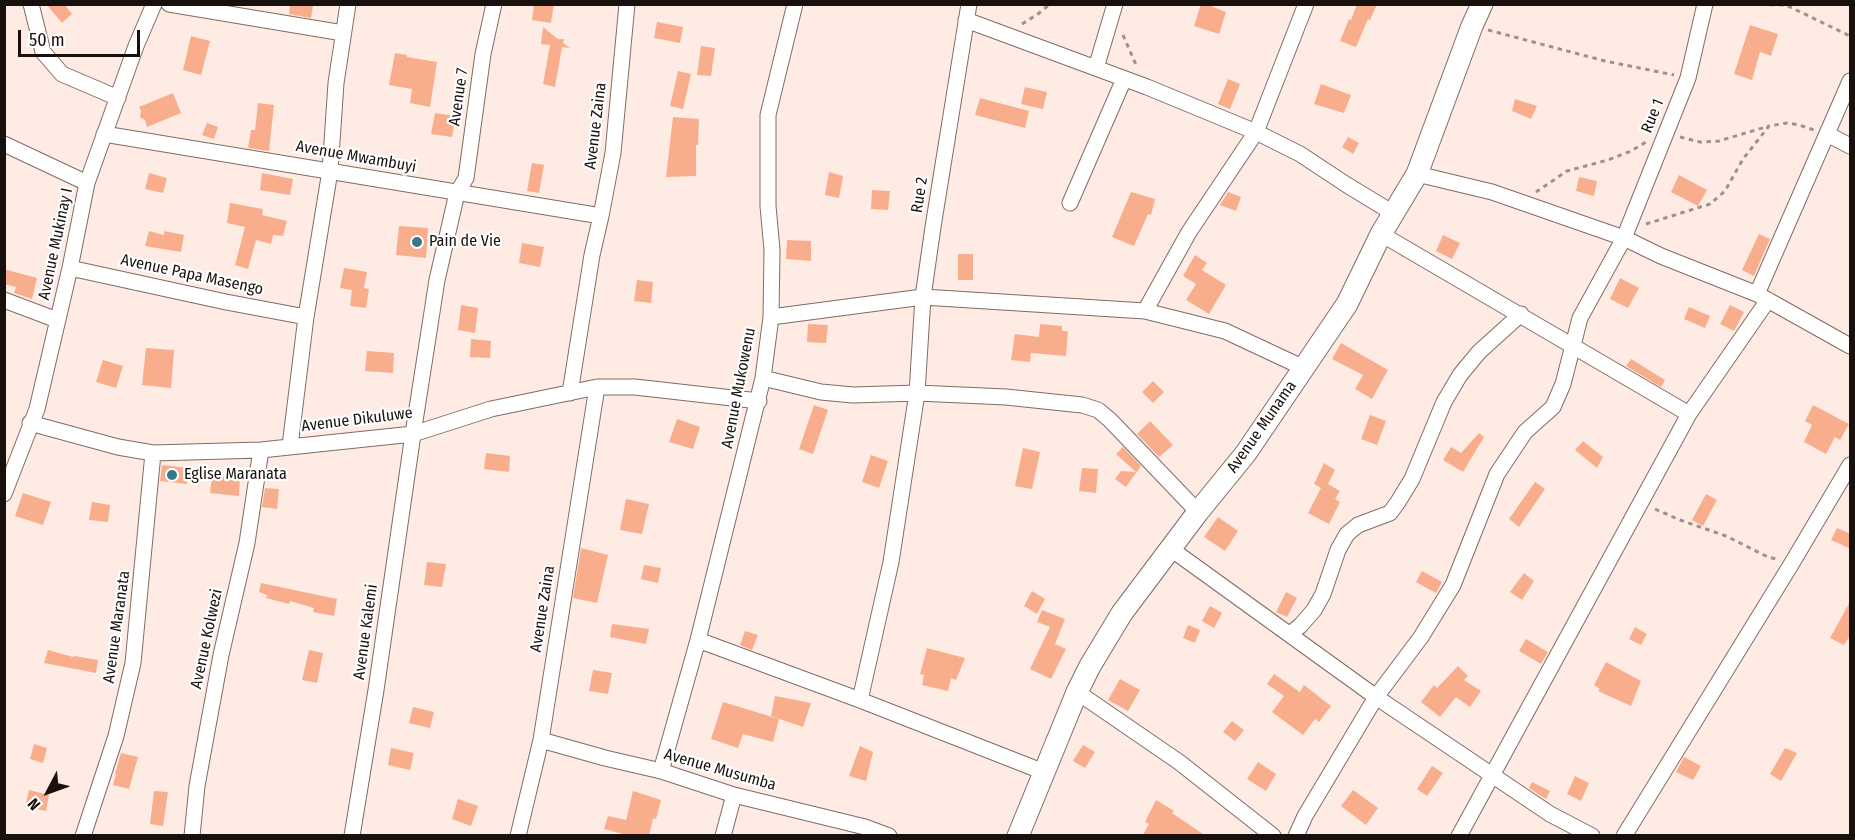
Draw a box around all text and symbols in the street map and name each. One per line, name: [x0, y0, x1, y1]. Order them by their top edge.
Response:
scale bar: [21, 18, 142, 56]
text: 50 m: [29, 29, 65, 51]
street label: Avenue 7: [445, 67, 473, 127]
street label: Avenue Zaina: [581, 82, 611, 170]
street label: Rue 1: [1638, 96, 1668, 136]
street label: Avenue Mwambuyi: [294, 137, 418, 177]
street label: Rue 2: [908, 176, 932, 214]
street label: Avenue Mukinay I: [35, 186, 77, 302]
place label: Pain de Vie: [429, 232, 501, 252]
marker: Pain de Vie: [410, 235, 424, 249]
street label: Avenue Papa Masengo: [119, 251, 265, 299]
street label: Avenue Mukowenu: [718, 326, 760, 450]
street label: Avenue Munama: [1223, 377, 1301, 477]
street label: Avenue Dikuluwe: [300, 404, 414, 436]
place label: Eglise Maranata: [184, 465, 287, 485]
marker: Eglise Maranata: [165, 468, 179, 482]
street label: Avenue Zaina: [527, 564, 559, 654]
street label: Avenue Maranata: [100, 570, 134, 684]
street label: Avenue Kalemi: [350, 583, 382, 681]
street label: Avenue Kolwezi: [187, 587, 227, 691]
street label: Avenue Musumba: [662, 745, 778, 795]
north arrow: [18, 762, 78, 822]
text: N: [24, 794, 44, 814]

